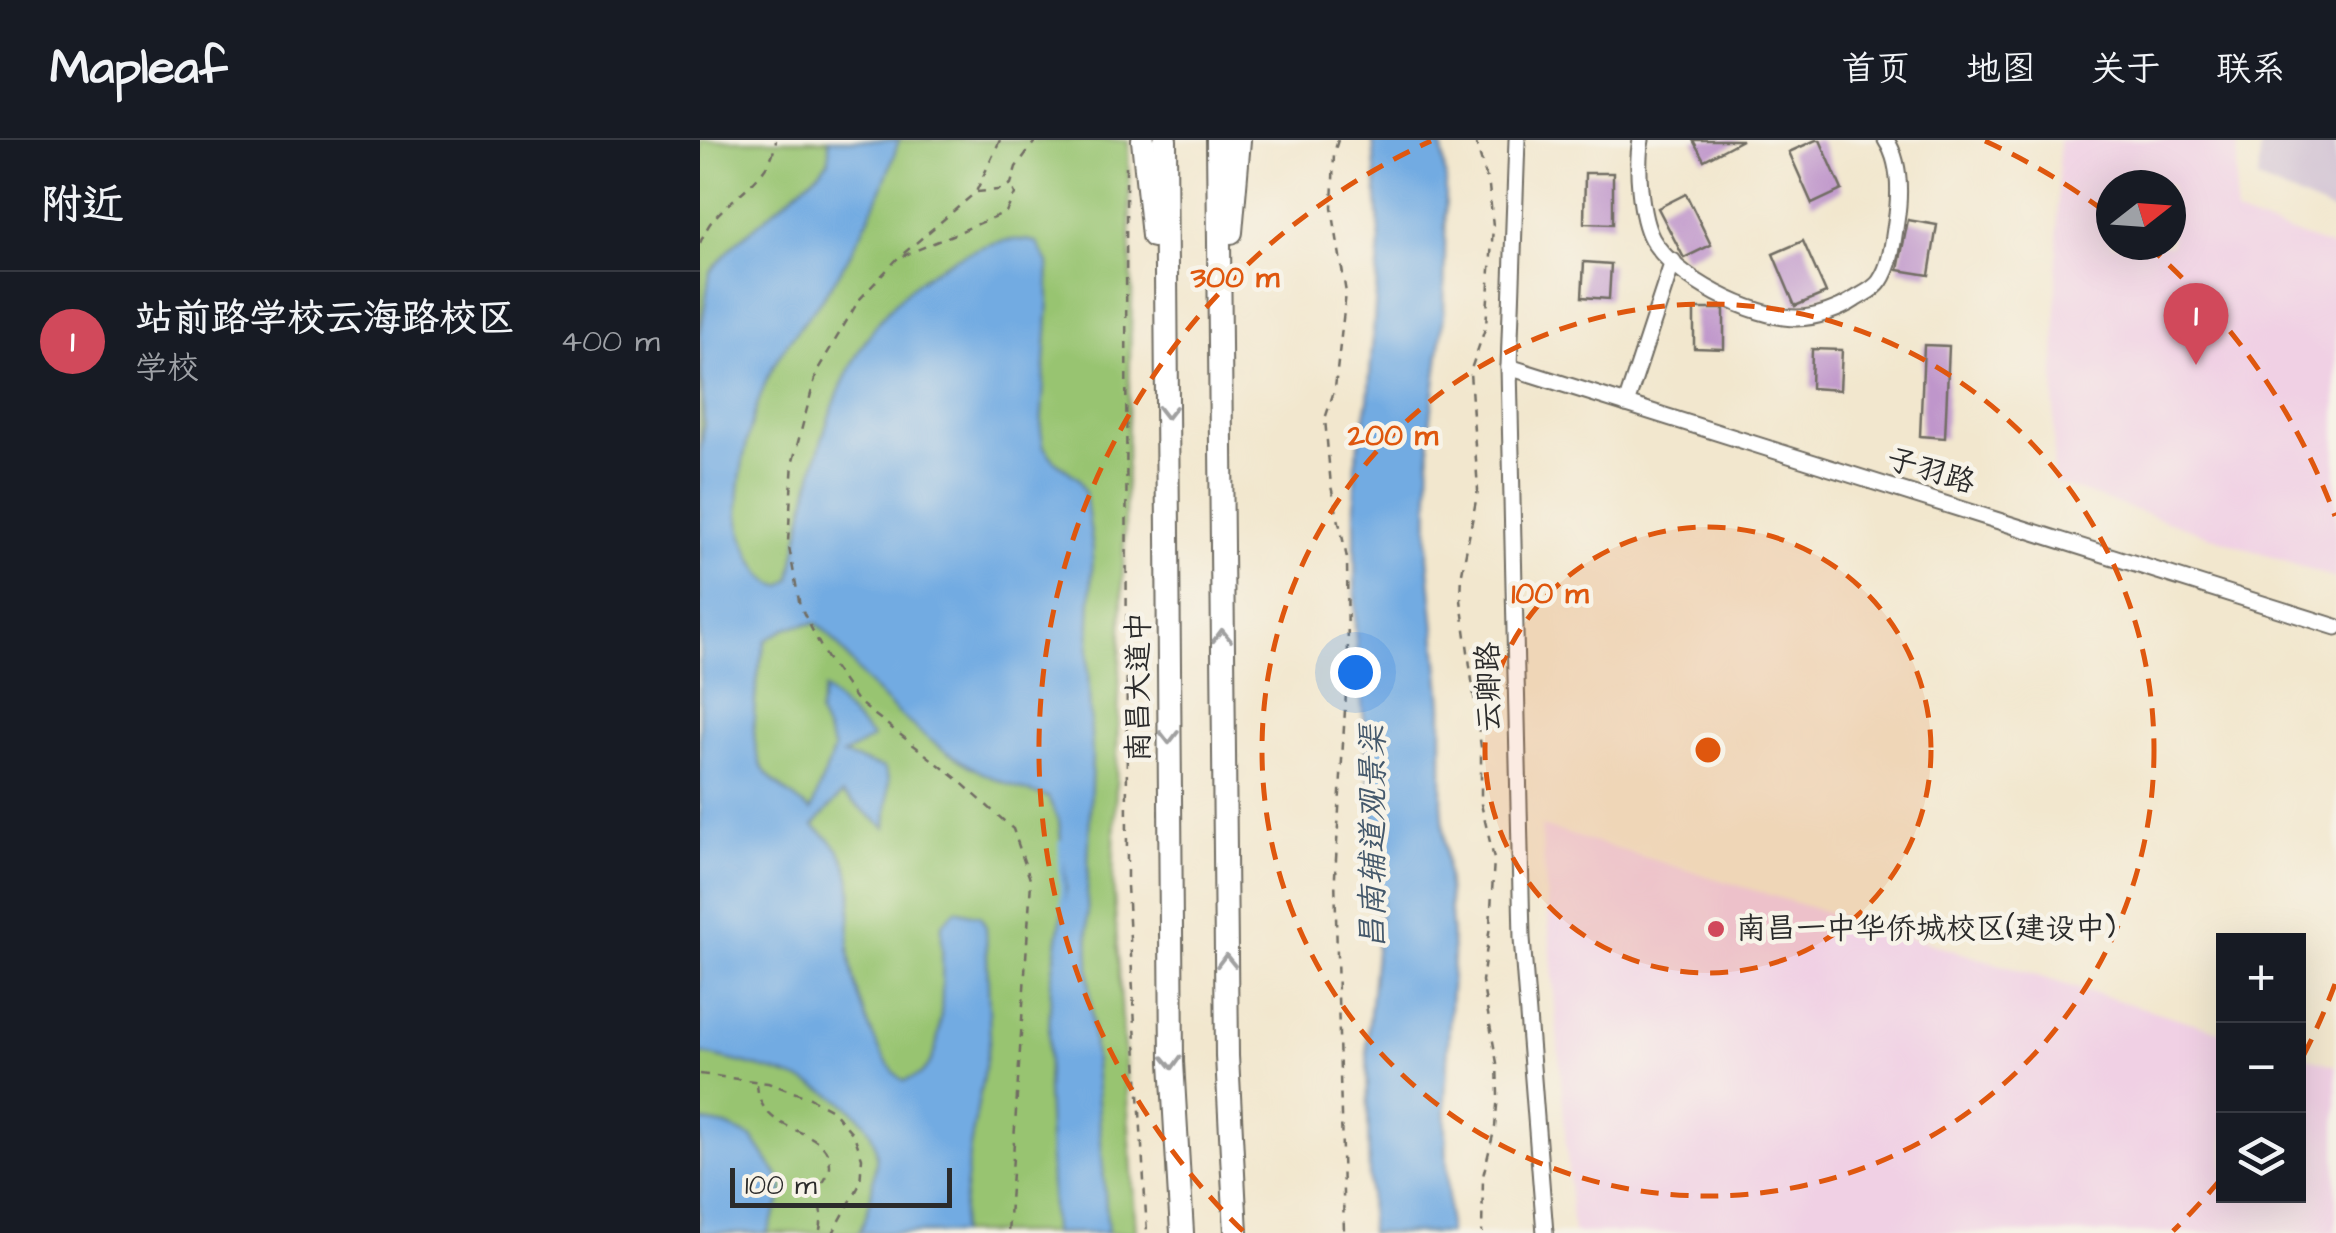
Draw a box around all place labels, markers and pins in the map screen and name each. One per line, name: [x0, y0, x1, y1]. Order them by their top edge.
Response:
pin: 1: [2164, 282, 2228, 365]
centre of rings: [1690, 732, 1726, 768]
place label: 南昌一中华侨城校区(建设中): [1736, 908, 2115, 950]
marker: 南昌一中华侨城校区(建设中): [1705, 918, 1727, 940]

